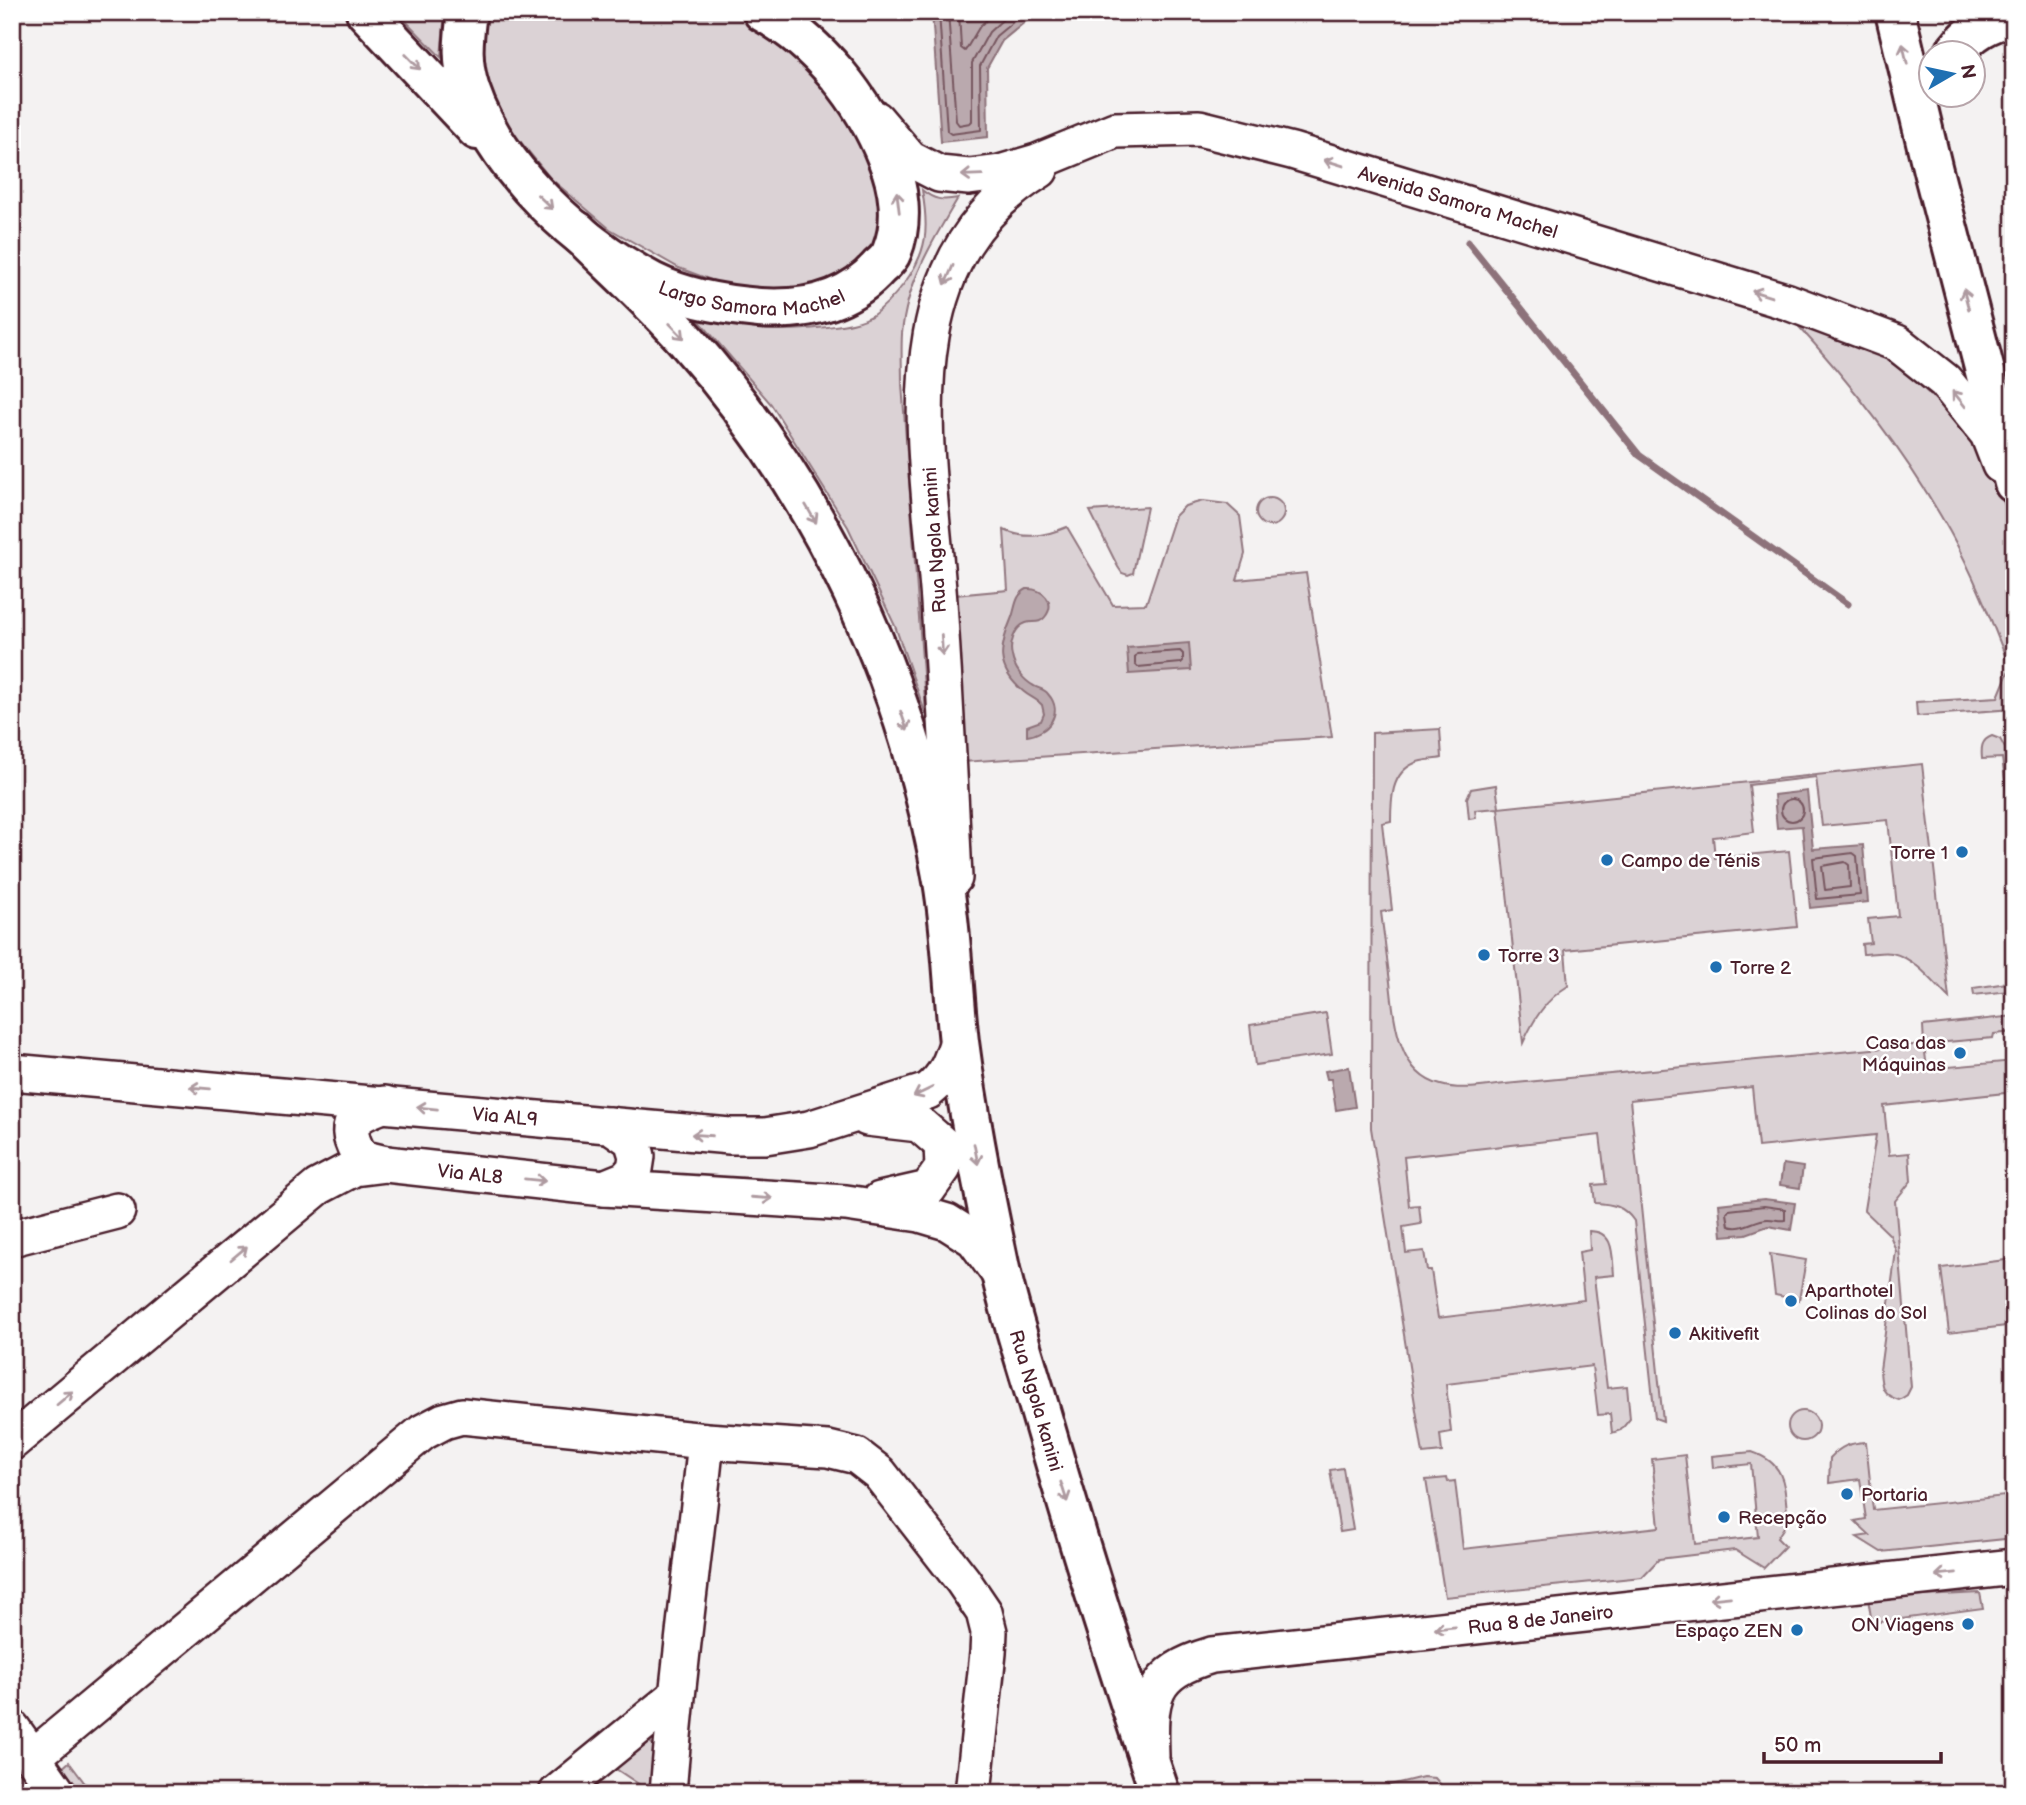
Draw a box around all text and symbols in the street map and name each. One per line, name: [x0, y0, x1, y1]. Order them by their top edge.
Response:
north arrow: [1918, 38, 1988, 108]
one-way arrow: [1898, 43, 1911, 66]
one-way arrow: [404, 53, 421, 70]
text: N: [1955, 63, 1980, 80]
one-way arrow: [1323, 156, 1345, 169]
street label: Avenida Samora Machel: [1355, 162, 1560, 244]
one-way arrow: [961, 169, 984, 182]
one-way arrow: [891, 191, 904, 214]
one-way arrow: [536, 193, 553, 210]
one-way arrow: [942, 264, 955, 285]
street label: Largo Samora Machel: [655, 276, 849, 322]
one-way arrow: [1751, 287, 1773, 300]
one-way arrow: [1959, 288, 1972, 311]
one-way arrow: [668, 322, 685, 339]
one-way arrow: [1951, 390, 1967, 408]
street label: Rua Ngola kanini: [919, 466, 952, 614]
one-way arrow: [805, 503, 818, 524]
one-way arrow: [935, 633, 948, 656]
one-way arrow: [898, 710, 911, 732]
place label: Torre 1: [1891, 842, 1948, 865]
marker: Torre 1: [1954, 844, 1970, 860]
place label: Campo de Ténis: [1621, 850, 1760, 873]
marker: Campo de Ténis: [1599, 852, 1615, 868]
place label: Torre 3: [1498, 945, 1560, 968]
marker: Torre 3: [1476, 947, 1492, 963]
place label: Torre 2: [1730, 957, 1792, 980]
marker: Torre 2: [1708, 959, 1724, 975]
place label: Casa das Máquinas: [1862, 1032, 1946, 1077]
marker: Casa das Máquinas: [1952, 1045, 1968, 1061]
one-way arrow: [189, 1081, 212, 1094]
one-way arrow: [913, 1086, 934, 1099]
one-way arrow: [416, 1101, 439, 1114]
street label: Via AL9: [471, 1103, 539, 1132]
one-way arrow: [691, 1128, 714, 1141]
one-way arrow: [970, 1142, 984, 1165]
street label: Via AL8: [436, 1160, 504, 1190]
one-way arrow: [523, 1174, 546, 1187]
one-way arrow: [750, 1192, 773, 1205]
one-way arrow: [230, 1245, 248, 1260]
place label: Aparthotel Colinas do Sol: [1805, 1280, 1927, 1325]
marker: Aparthotel Colinas do Sol: [1783, 1293, 1799, 1309]
place label: Akitivefit: [1689, 1323, 1759, 1346]
marker: Akitivefit: [1667, 1325, 1683, 1341]
street label: Rua Ngola kanini: [1004, 1327, 1067, 1474]
one-way arrow: [55, 1391, 73, 1406]
one-way arrow: [1059, 1481, 1071, 1503]
place label: Portaria: [1861, 1484, 1928, 1507]
marker: Portaria: [1839, 1486, 1855, 1502]
place label: Recepção: [1738, 1507, 1827, 1530]
marker: Recepção: [1716, 1509, 1732, 1525]
one-way arrow: [1935, 1568, 1958, 1581]
one-way arrow: [1709, 1592, 1731, 1605]
street label: Rua 8 de Janeiro: [1467, 1601, 1615, 1640]
place label: ON Viagens: [1851, 1614, 1954, 1637]
marker: ON Viagens: [1960, 1616, 1976, 1632]
place label: Espaço ZEN: [1675, 1620, 1783, 1643]
one-way arrow: [1434, 1622, 1457, 1635]
marker: Espaço ZEN: [1789, 1622, 1805, 1638]
scale bar: [1764, 1721, 1940, 1765]
text: 50 m: [1774, 1733, 1821, 1758]

